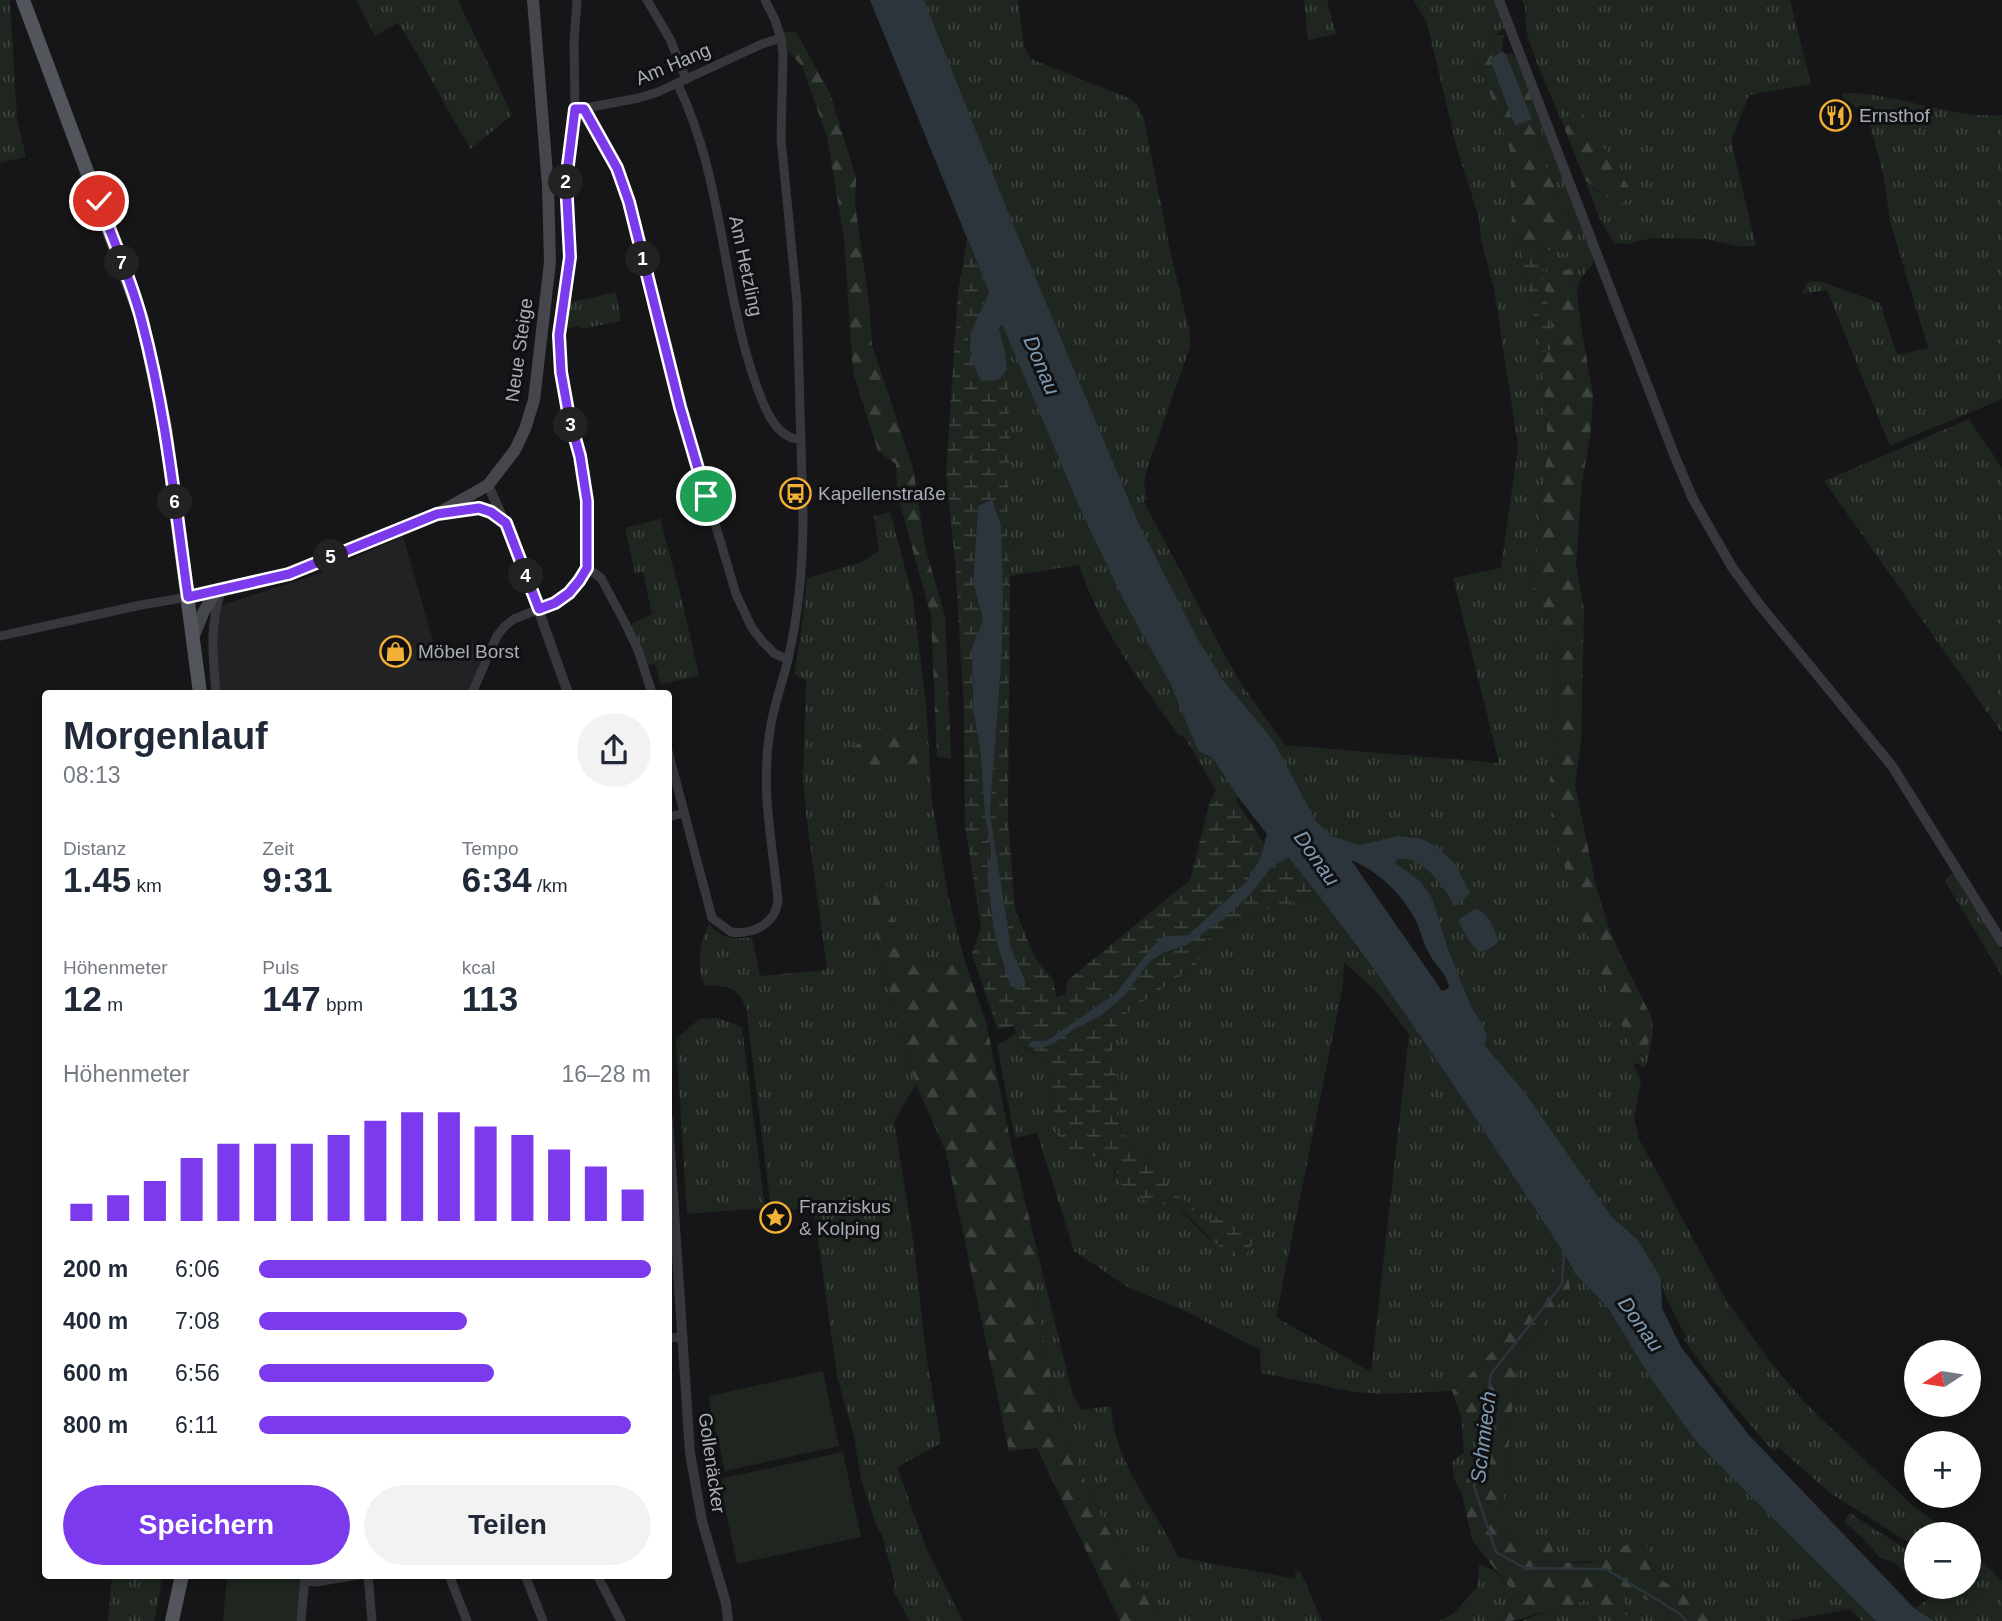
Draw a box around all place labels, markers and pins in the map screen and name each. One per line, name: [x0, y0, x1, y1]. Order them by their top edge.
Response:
restaurant icon: Ernsthof: [1819, 98, 1853, 132]
place label: Ernsthof: [1859, 105, 1930, 126]
pin: 2: [548, 164, 584, 200]
pin: [69, 171, 129, 231]
pin: 1: [626, 242, 660, 276]
pin: 7: [104, 246, 140, 280]
pin: 3: [554, 408, 588, 442]
pin: [676, 466, 736, 526]
bus stop icon: Kapellenstraße: [778, 476, 812, 510]
place label: Kapellenstraße: [818, 483, 946, 504]
pin: 6: [158, 484, 192, 520]
pin: 5: [314, 540, 348, 574]
pin: 4: [508, 558, 544, 594]
shop icon: Möbel Borst: [378, 634, 412, 668]
place label: Möbel Borst: [418, 641, 520, 662]
place label: Franziskus & Kolping: [799, 1196, 891, 1239]
place icon: Franziskus & Kolping: [759, 1200, 793, 1234]

